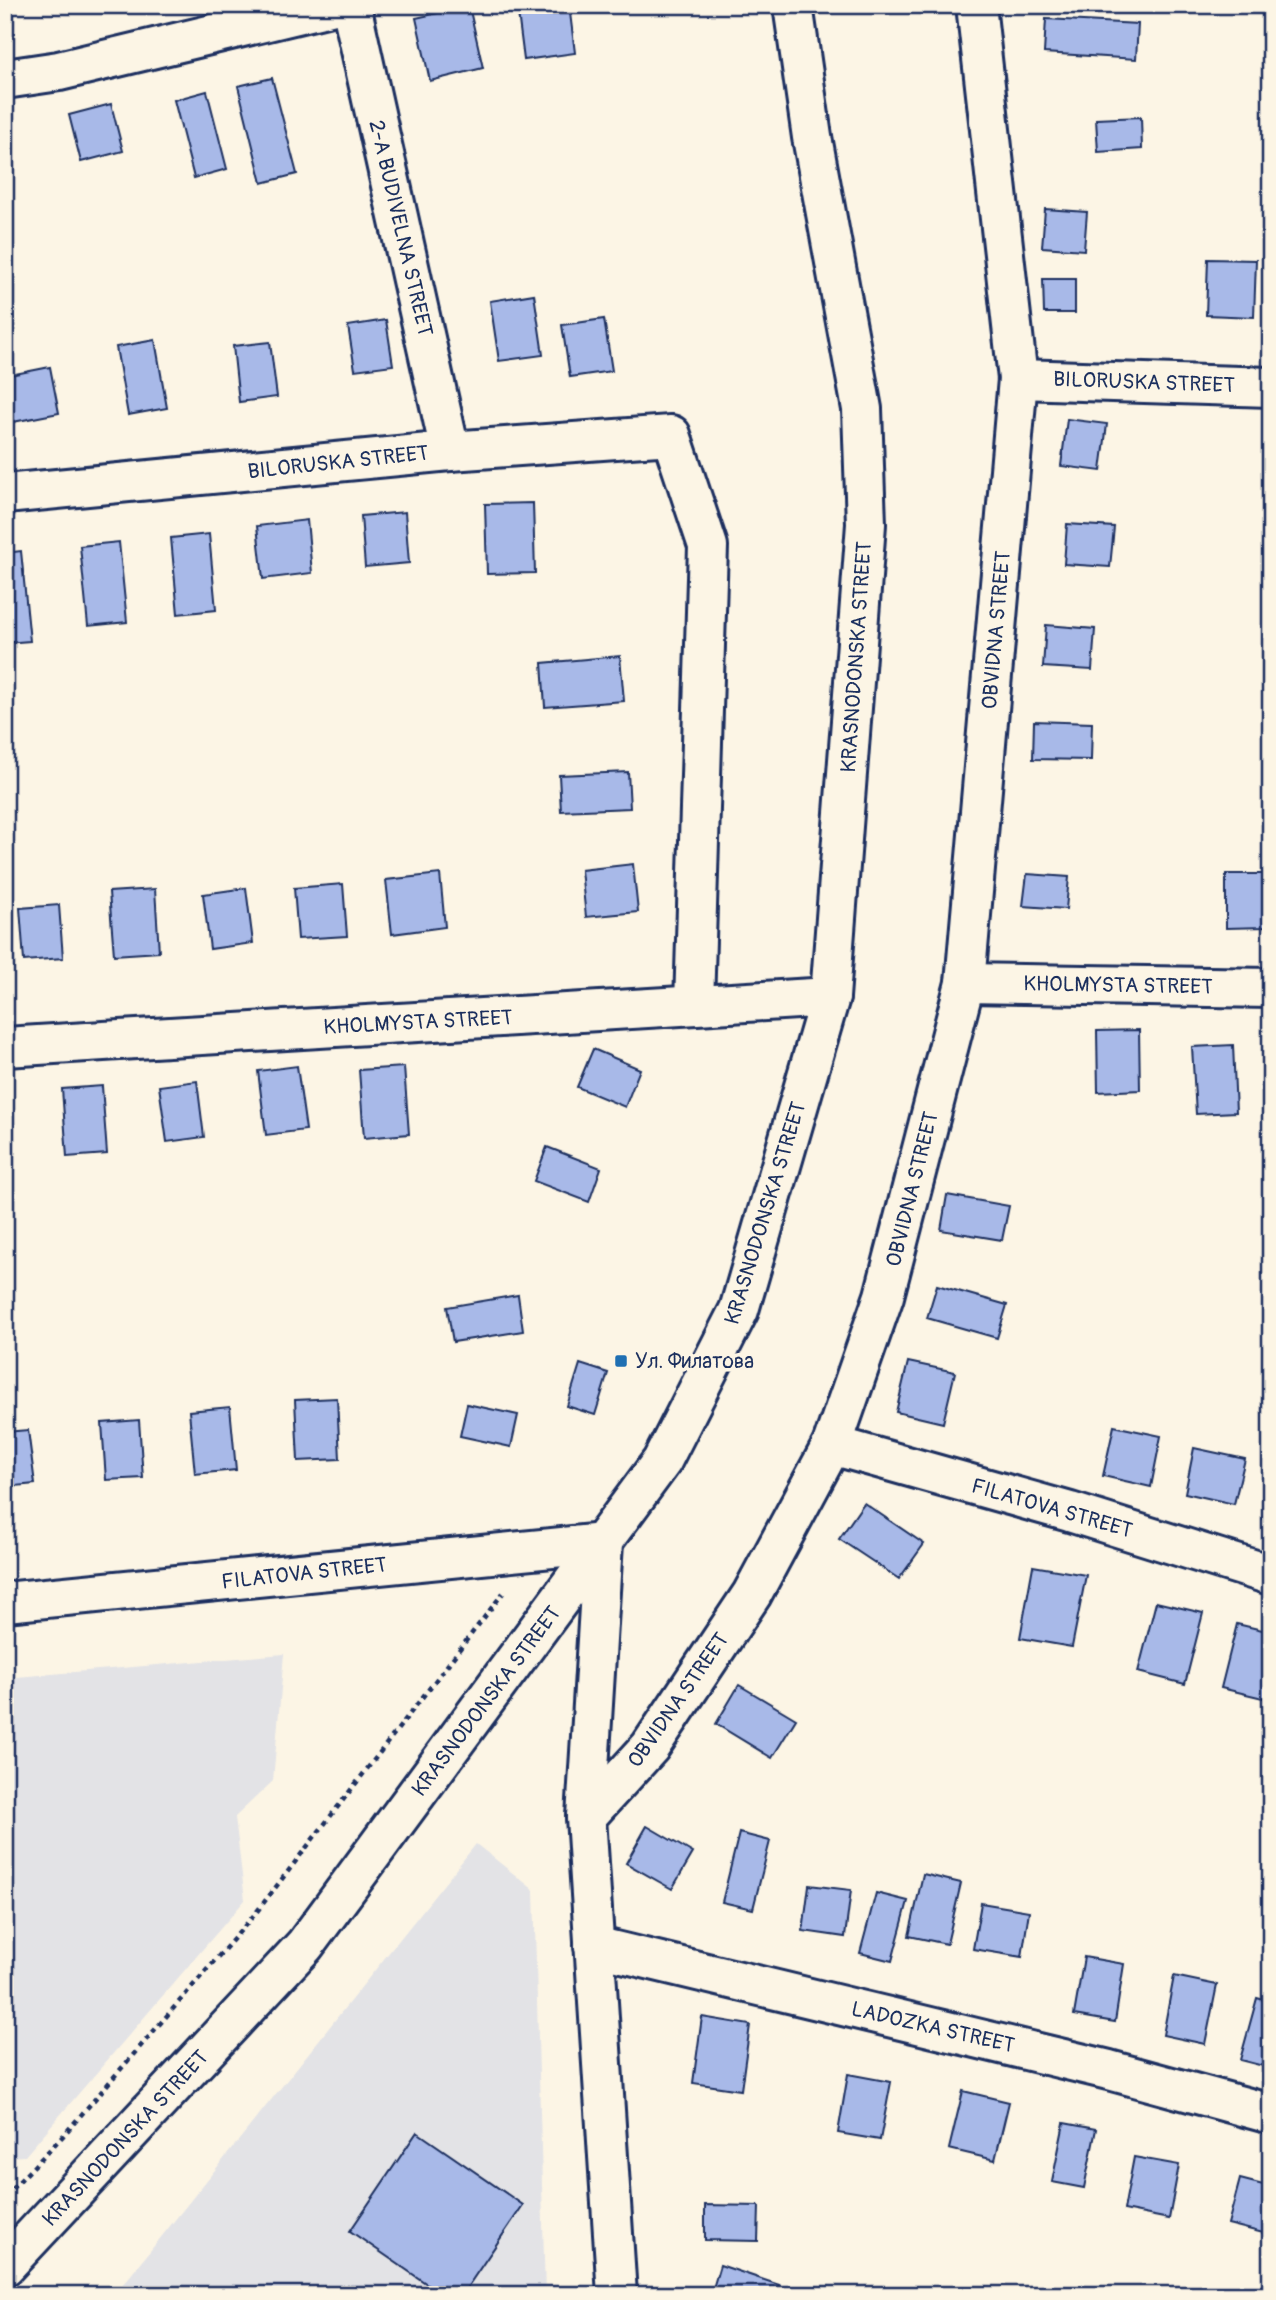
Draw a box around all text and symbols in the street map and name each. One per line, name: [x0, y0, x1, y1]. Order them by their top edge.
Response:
street label: 2-A BUDIVELNA STREET: [362, 117, 439, 339]
street label: BILORUSKA STREET: [1053, 366, 1236, 399]
street label: BILORUSKA STREET: [246, 440, 430, 485]
street label: KRASNODONSKA STREET: [835, 540, 878, 773]
street label: OBVIDNA STREET: [976, 549, 1017, 710]
street label: KHOLMYSTA STREET: [1023, 970, 1213, 1001]
street label: KHOLMYSTA STREET: [323, 1004, 514, 1041]
street label: KRASNODONSKA STREET: [719, 1098, 812, 1328]
street label: OBVIDNA STREET: [880, 1108, 945, 1269]
place label: Ул. Филатова: [635, 1348, 754, 1375]
marker: Ул. Филатова: [613, 1353, 629, 1369]
street label: FILATOVA STREET: [968, 1473, 1136, 1544]
street label: FILATOVA STREET: [220, 1551, 388, 1596]
street label: KRASNODONSKA STREET: [406, 1600, 567, 1802]
street label: OBVIDNA STREET: [622, 1627, 735, 1773]
street label: LADOZKA STREET: [849, 1996, 1017, 2059]
street label: KRASNODONSKA STREET: [37, 2044, 214, 2232]

